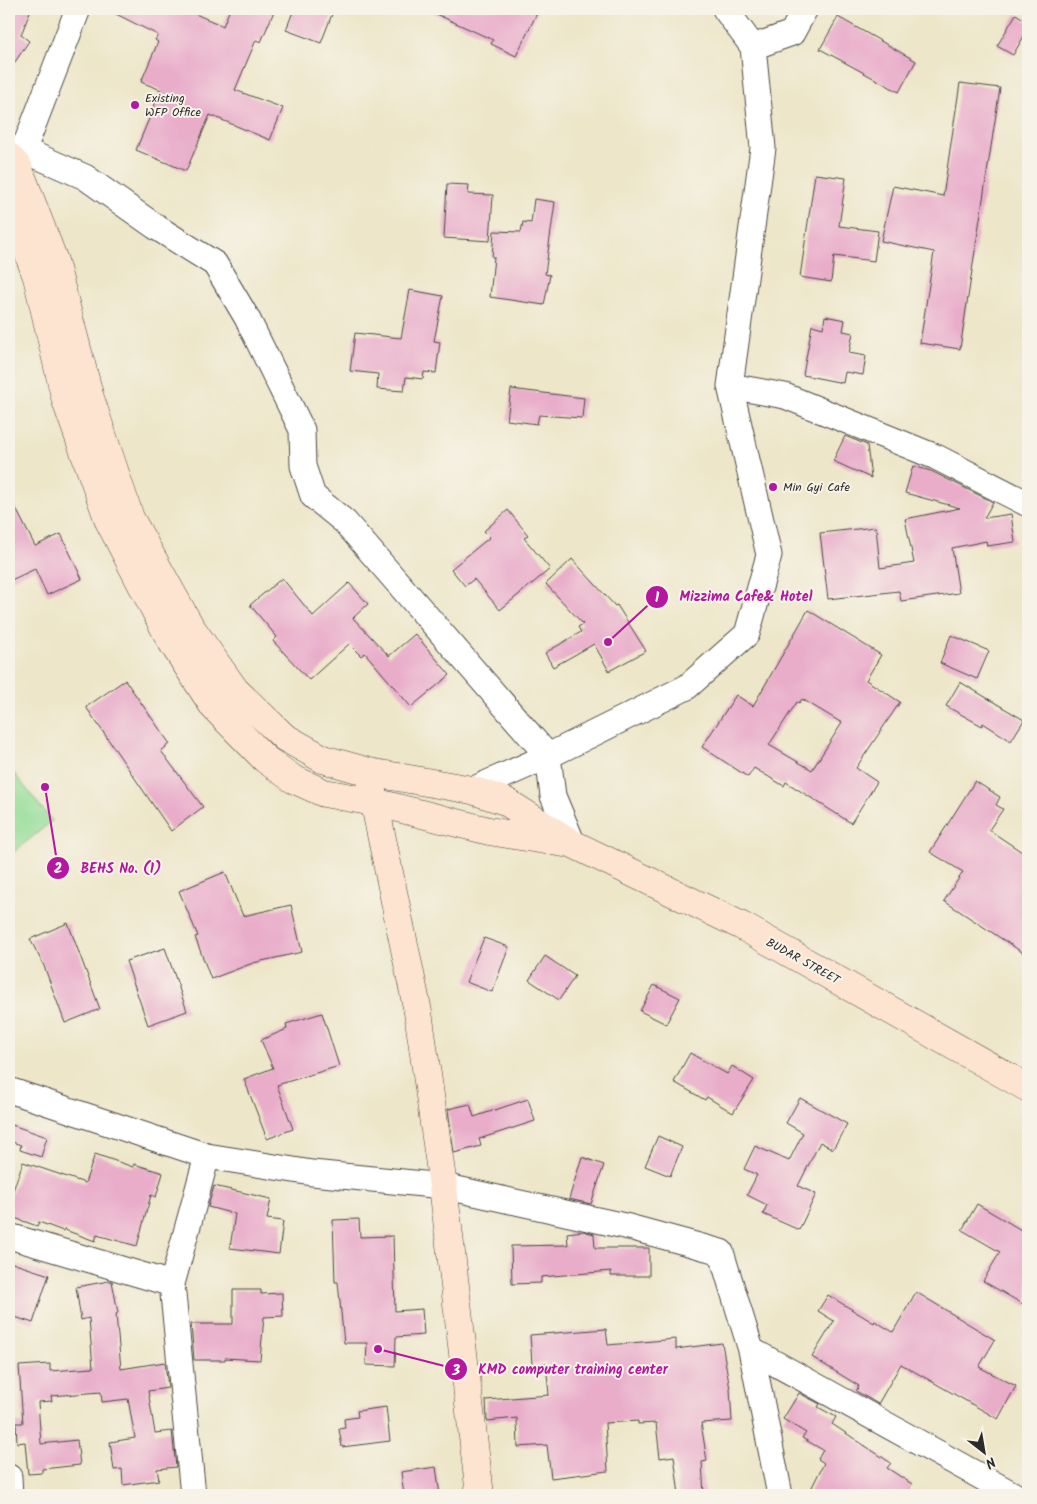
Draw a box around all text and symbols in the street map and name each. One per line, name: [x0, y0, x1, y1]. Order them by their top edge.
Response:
place label: Existing WFP Office: [145, 89, 202, 122]
marker: Existing WFP Office: [129, 99, 141, 111]
place label: Min Gyi Cafe: [783, 478, 850, 497]
marker: Min Gyi Cafe: [767, 481, 779, 493]
callout: Mizzima Cafe& Hotel: [645, 582, 823, 611]
text: 1: [655, 586, 660, 610]
text: Mizzima Cafe& Hotel: [680, 586, 813, 608]
callout: BEHS No. (1): [45, 854, 171, 883]
text: 2: [54, 857, 63, 881]
text: BEHS No. (1): [81, 858, 161, 880]
street label: BUDAR STREET: [762, 933, 845, 990]
callout: KMD computer training center: [444, 1355, 678, 1384]
text: 3: [451, 1359, 460, 1383]
text: KMD computer training center: [478, 1359, 669, 1381]
north arrow: [960, 1426, 1010, 1476]
text: N: [981, 1451, 1000, 1474]

